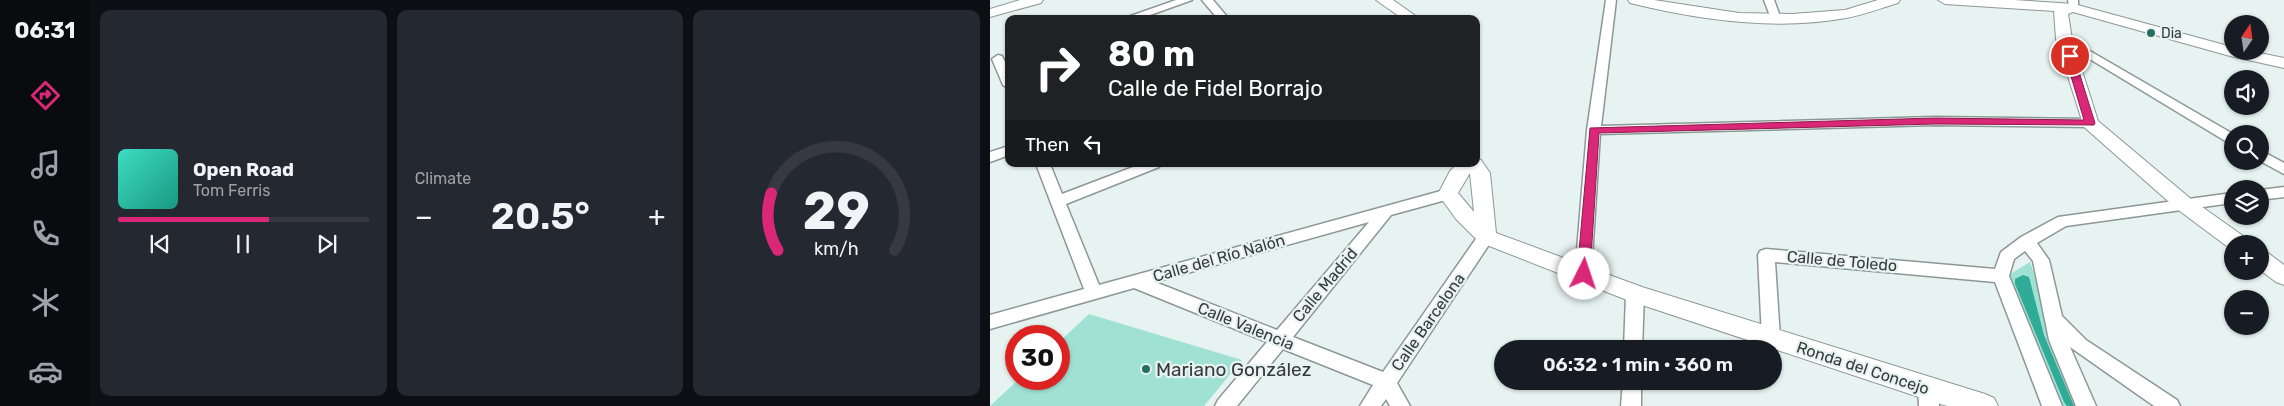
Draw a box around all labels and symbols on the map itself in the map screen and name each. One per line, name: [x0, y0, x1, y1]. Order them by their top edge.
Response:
north arrow: [2224, 15, 2269, 60]
place label: Dia: [2161, 25, 2182, 42]
marker: Dia: [2145, 27, 2157, 39]
pin: [2049, 35, 2091, 77]
street label: Calle del Río Nalón: [1151, 230, 1287, 286]
street label: Calle Madrid: [1289, 244, 1361, 326]
position arrow: [1557, 247, 1609, 299]
street label: Calle de Toledo: [1786, 247, 1898, 275]
street label: Calle Barcelona: [1387, 269, 1469, 375]
street label: Calle Valencia: [1195, 298, 1297, 354]
speed limit sign: 30: [1005, 325, 1070, 390]
street label: Ronda del Concejo: [1794, 338, 1932, 398]
place label: Mariano González: [1156, 358, 1311, 381]
marker: Mariano González: [1140, 363, 1152, 375]

